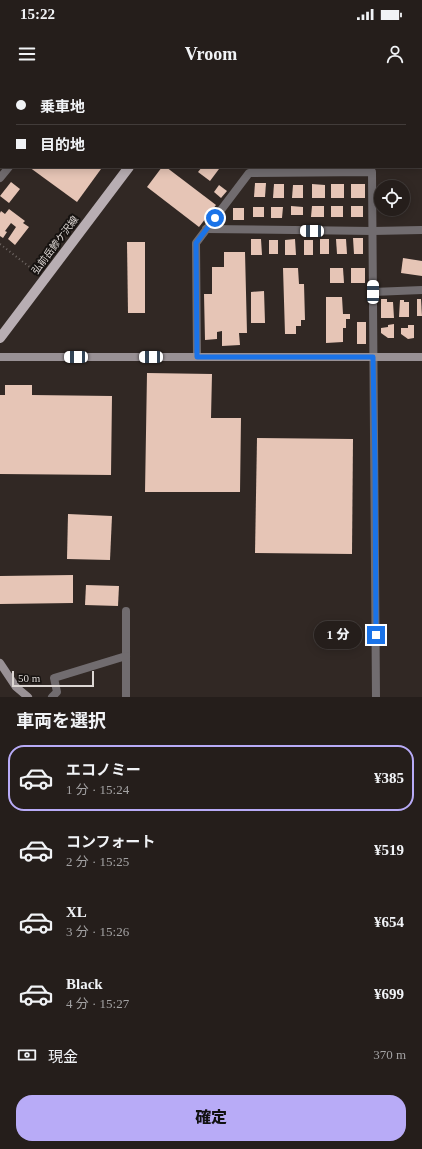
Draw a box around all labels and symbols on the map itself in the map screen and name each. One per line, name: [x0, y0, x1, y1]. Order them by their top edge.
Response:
route start: [206, 209, 224, 227]
street label: 弘前岳鰺ケ沢線: [30, 214, 80, 276]
car: [300, 225, 324, 237]
car: [367, 280, 379, 304]
car: [64, 351, 88, 363]
car: [139, 351, 163, 363]
callout: 1 分: [314, 621, 362, 649]
route end: [367, 626, 385, 644]
scale bar: [12, 669, 94, 688]

